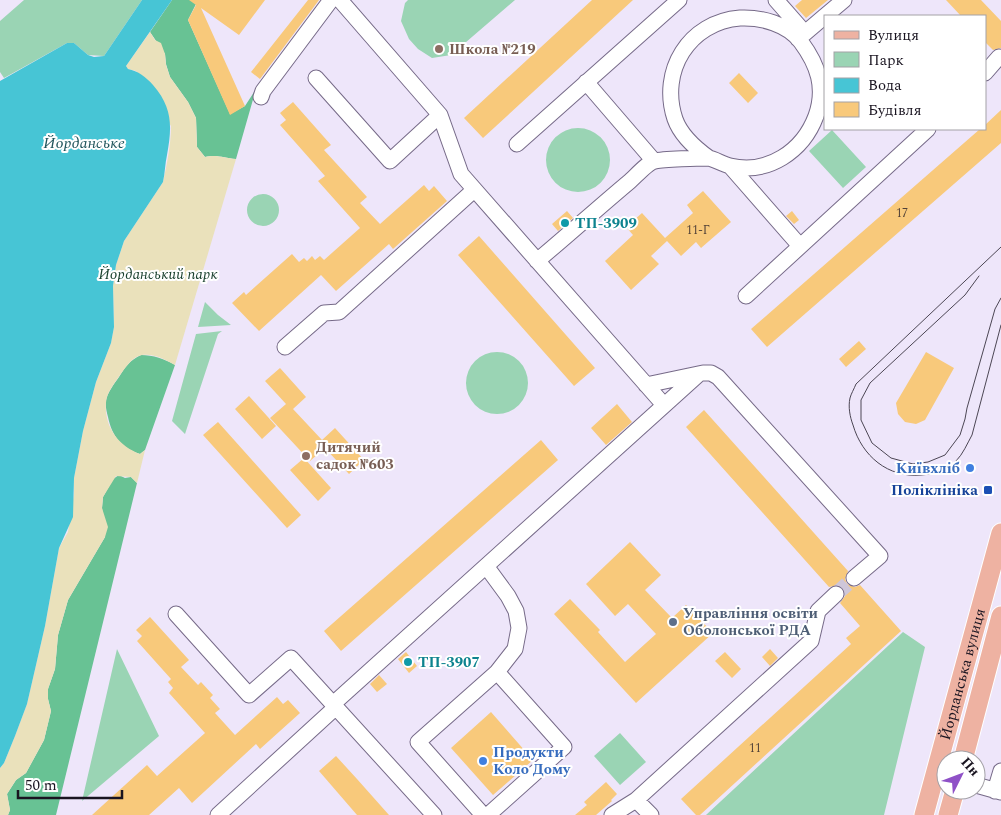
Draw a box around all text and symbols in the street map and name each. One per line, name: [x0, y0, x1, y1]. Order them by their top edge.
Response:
legend: [824, 15, 986, 130]
text: Вулиця: [868, 24, 919, 47]
place label: Школа №219: [449, 38, 536, 61]
marker: Школа №219: [433, 43, 445, 55]
text: Парк: [868, 49, 904, 72]
text: Вода: [868, 74, 902, 97]
text: Будівля: [868, 99, 922, 122]
water label: Йорданське: [43, 131, 125, 155]
house number: 17: [896, 204, 908, 223]
place label: ТП-3909: [575, 212, 637, 235]
marker: ТП-3909: [559, 217, 571, 229]
house number: 11-Г: [686, 221, 710, 240]
park label: Йорданський парк: [98, 263, 218, 286]
place label: Дитячий садок №603: [316, 436, 394, 476]
marker: Дитячий садок №603: [300, 450, 312, 462]
place label: Київхліб: [896, 457, 960, 480]
marker: Київхліб: [964, 462, 976, 474]
place label: Поліклініка: [891, 479, 978, 502]
marker: Поліклініка: [982, 484, 994, 496]
place label: Управління освіти Оболонської РДА: [683, 602, 819, 642]
street label: Йорданська вулиця: [933, 606, 991, 743]
marker: Управління освіти Оболонської РДА: [667, 616, 679, 628]
place label: ТП-3907: [418, 651, 480, 674]
marker: ТП-3907: [402, 656, 414, 668]
house number: 11: [749, 739, 761, 758]
place label: Продукти Коло Дому: [493, 741, 571, 781]
north arrow: [936, 750, 986, 800]
text: Пн: [956, 752, 985, 781]
marker: Продукти Коло Дому: [477, 755, 489, 767]
scale bar: [18, 768, 121, 800]
text: 50 m: [25, 774, 57, 797]

